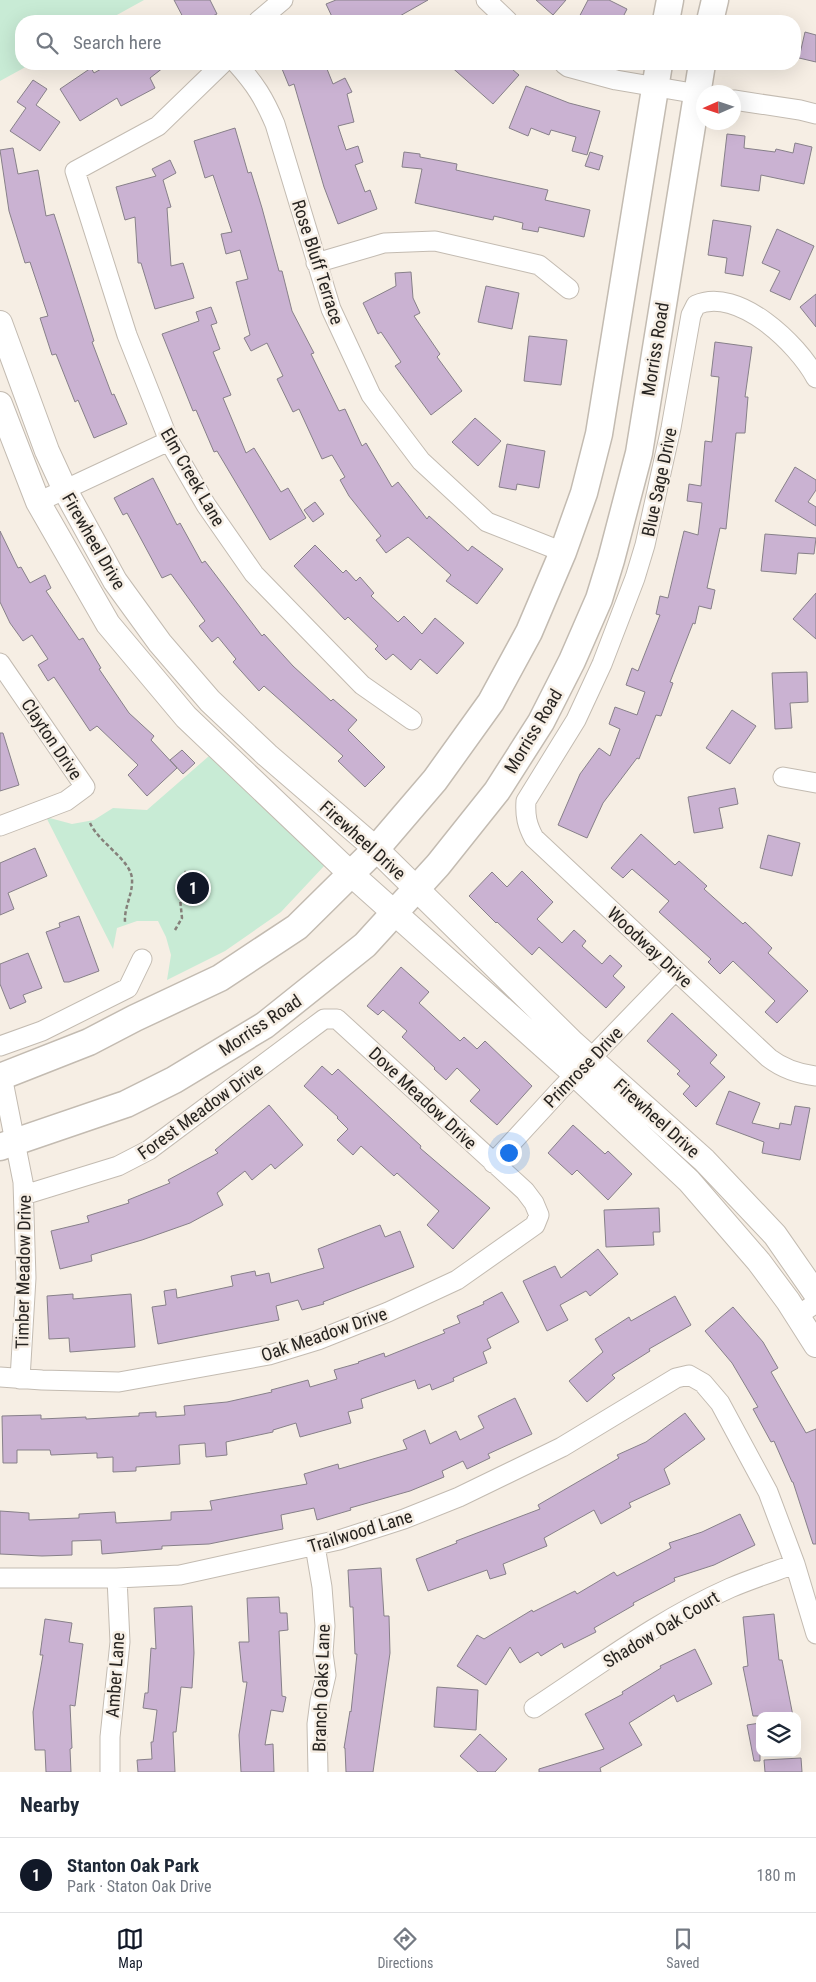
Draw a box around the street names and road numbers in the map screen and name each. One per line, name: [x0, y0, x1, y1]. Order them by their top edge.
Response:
street label: Rose Bluff Terrace: [288, 197, 348, 327]
street label: Morriss Road: [637, 301, 673, 397]
street label: Elm Creek Lane: [156, 424, 230, 530]
street label: Blue Sage Drive: [637, 426, 681, 538]
street label: Firewheel Drive: [58, 489, 130, 593]
street label: Morriss Road: [500, 685, 566, 777]
street label: Clayton Drive: [17, 694, 87, 784]
street label: Firewheel Drive: [316, 796, 410, 884]
street label: Woodway Drive: [603, 902, 697, 992]
street label: Morriss Road: [215, 990, 305, 1060]
street label: Primrose Drive: [539, 1022, 627, 1112]
street label: Dove Meadow Drive: [365, 1043, 481, 1153]
street label: Forest Meadow Drive: [133, 1059, 267, 1163]
street label: Firewheel Drive: [610, 1074, 704, 1162]
street label: Timber Meadow Drive: [11, 1195, 35, 1349]
street label: Oak Meadow Drive: [258, 1303, 390, 1365]
street label: Trailwood Lane: [305, 1505, 415, 1557]
street label: Shadow Oak Court: [599, 1586, 723, 1672]
street label: Branch Oaks Lane: [308, 1624, 334, 1752]
street label: Amber Lane: [102, 1632, 128, 1718]

